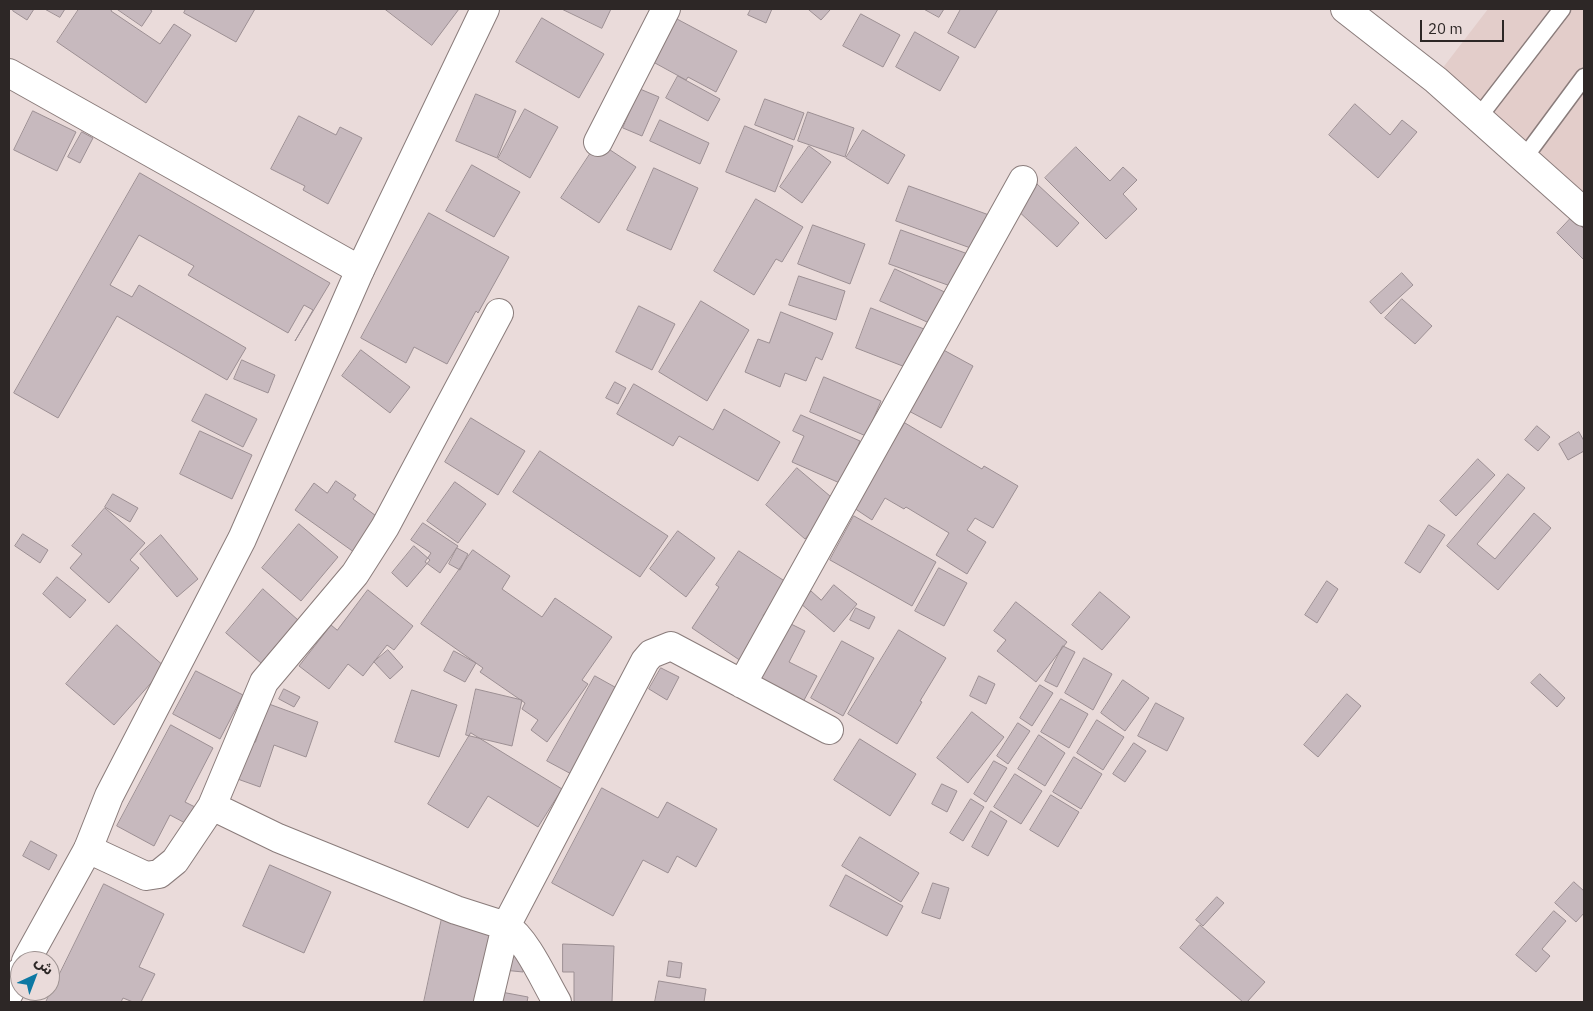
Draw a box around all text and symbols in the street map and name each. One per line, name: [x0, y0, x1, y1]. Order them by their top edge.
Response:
scale bar: [1423, 10, 1507, 42]
text: 20 m: [1428, 19, 1463, 38]
north arrow: [10, 951, 60, 1001]
text: ش: [31, 953, 58, 979]

